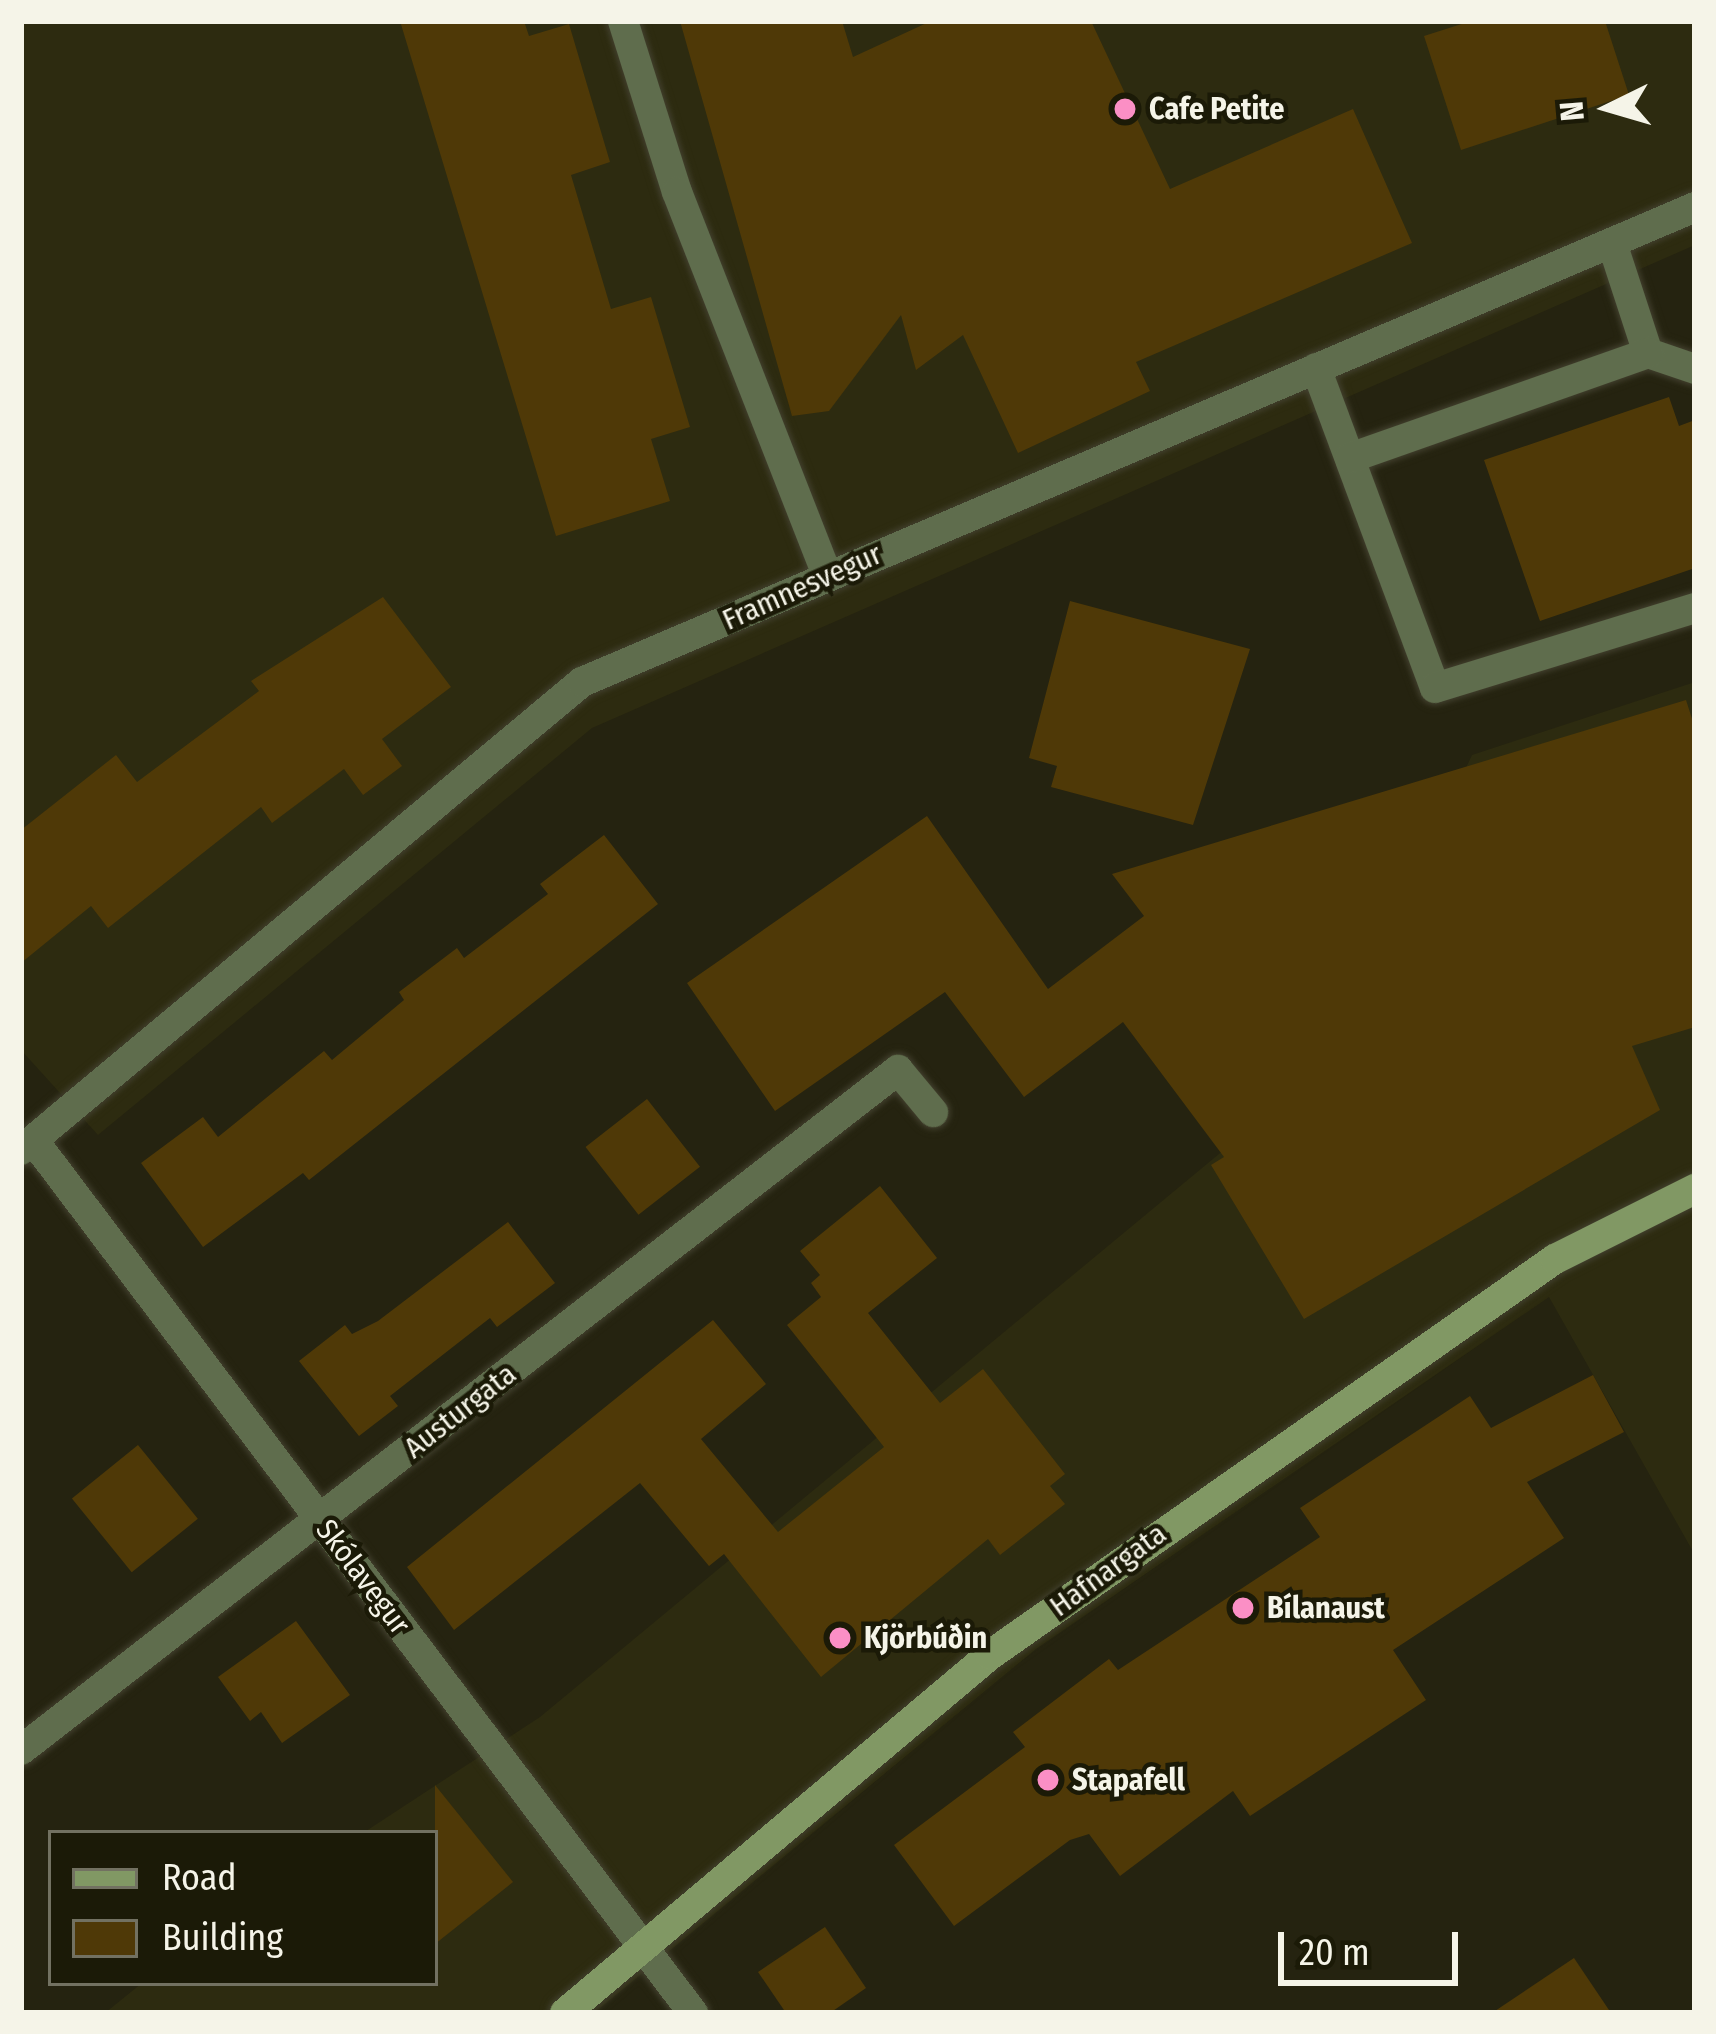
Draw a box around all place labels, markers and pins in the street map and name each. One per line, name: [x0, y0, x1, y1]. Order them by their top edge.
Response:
place label: Cafe Petite: [1149, 91, 1285, 127]
marker: Cafe Petite: [1112, 96, 1138, 122]
place label: Bílanaust: [1267, 1590, 1385, 1626]
marker: Bílanaust: [1230, 1595, 1256, 1621]
place label: Kjörbúðin: [864, 1620, 987, 1656]
marker: Kjörbúðin: [827, 1625, 853, 1651]
place label: Stapafell: [1072, 1762, 1185, 1798]
marker: Stapafell: [1035, 1767, 1061, 1793]

